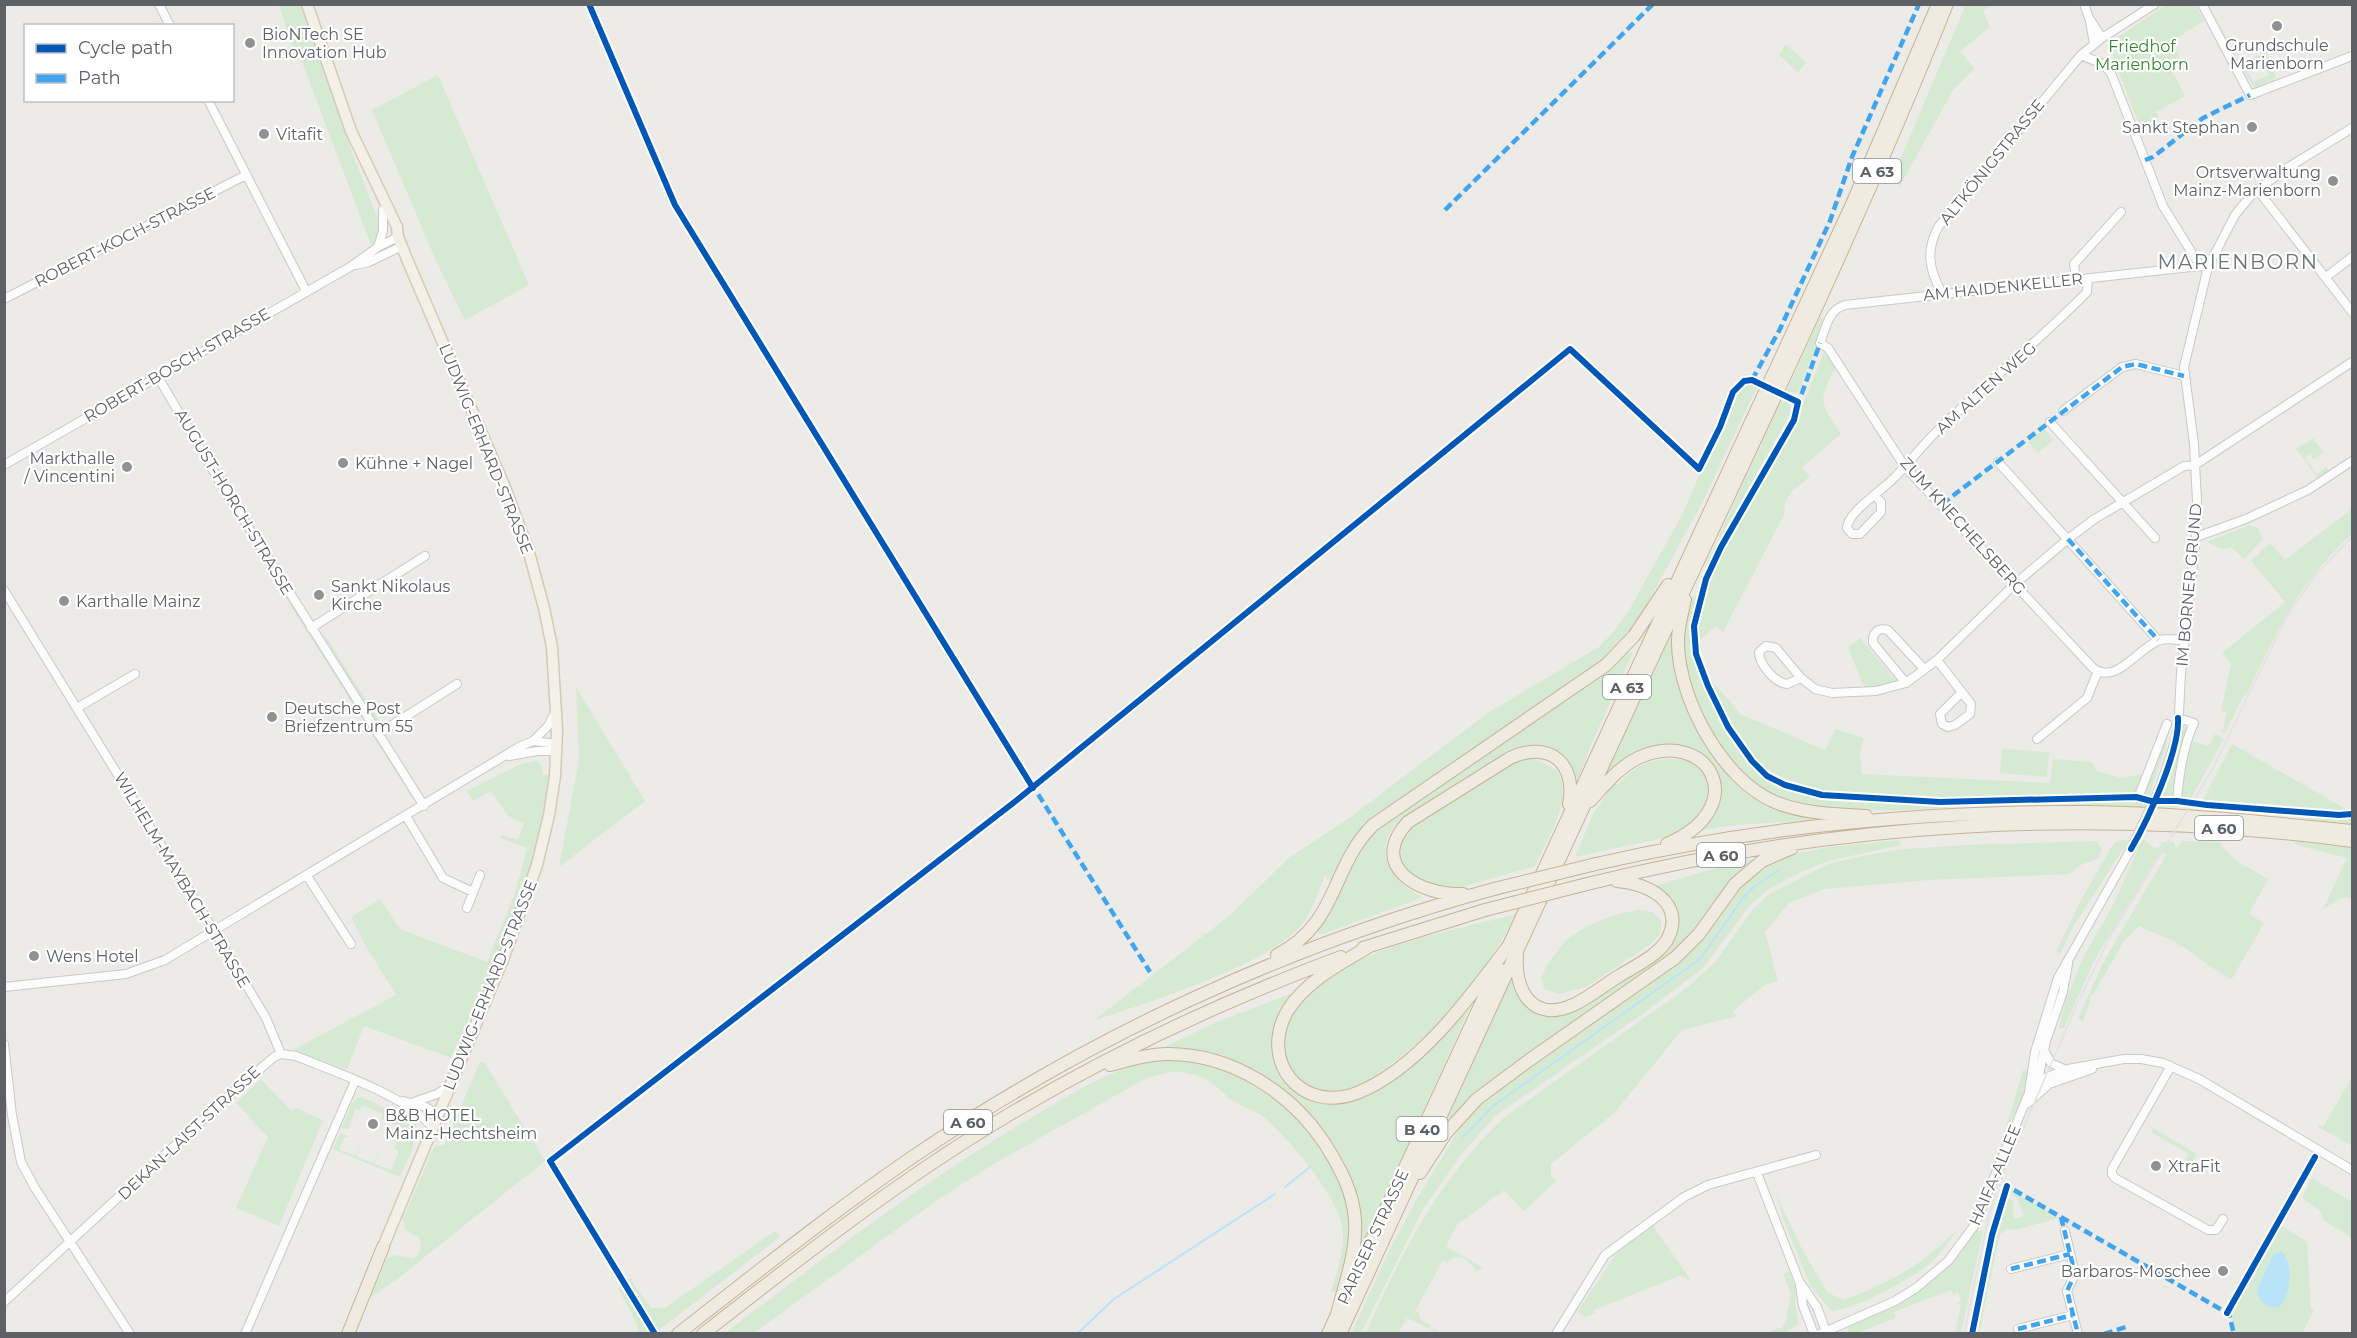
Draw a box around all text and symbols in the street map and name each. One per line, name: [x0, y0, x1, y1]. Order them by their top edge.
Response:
marker: Grundschule Marienborn: [2270, 19, 2284, 33]
legend: [24, 24, 234, 102]
place label: BioNTech SE Innovation Hub: [262, 25, 387, 62]
marker: BioNTech SE Innovation Hub: [243, 36, 257, 50]
place label: Grundschule Marienborn: [2225, 36, 2329, 73]
text: Cycle path: [78, 37, 173, 59]
park label: Friedhof Marienborn: [2095, 37, 2189, 74]
text: Path: [78, 67, 121, 89]
street label: ALTKÖNIGSTRASSE: [1935, 95, 2048, 228]
place label: Sankt Stephan: [2122, 118, 2240, 137]
marker: Sankt Stephan: [2245, 120, 2259, 134]
place label: Vitafit: [276, 125, 323, 144]
marker: Vitafit: [257, 127, 271, 141]
road number: A 63: [1853, 159, 1901, 183]
place label: Ortsverwaltung Mainz-Marienborn: [2173, 163, 2321, 200]
marker: Ortsverwaltung Mainz-Marienborn: [2326, 174, 2340, 188]
street label: ROBERT-KOCH-STRASSE: [31, 183, 219, 291]
district label: MARIENBORN: [2157, 250, 2319, 274]
street label: AM HAIDENKELLER: [1922, 269, 2084, 305]
street label: ROBERT-BOSCH-STRASSE: [81, 304, 273, 426]
street label: AM ALTEN WEG: [1932, 338, 2040, 438]
street label: LUDWIG-ERHARD-STRASSE: [435, 341, 537, 557]
street label: AUGUST-HORCH-STRASSE: [171, 405, 297, 599]
place label: Markthalle / Vincentini: [23, 449, 115, 486]
street label: ZUM KNECHELSBERG: [1896, 453, 2030, 599]
place label: Kühne + Nagel: [355, 454, 473, 473]
marker: Kühne + Nagel: [336, 456, 350, 470]
marker: Markthalle / Vincentini: [120, 460, 134, 474]
street label: IM BORNER GRUND: [2172, 503, 2206, 667]
place label: Sankt Nikolaus Kirche: [331, 577, 450, 614]
marker: Sankt Nikolaus Kirche: [312, 588, 326, 602]
place label: Karthalle Mainz: [76, 592, 200, 611]
marker: Karthalle Mainz: [57, 594, 71, 608]
road number: A 63: [1603, 675, 1651, 699]
place label: Deutsche Post Briefzentrum 55: [284, 699, 413, 736]
marker: Deutsche Post Briefzentrum 55: [265, 710, 279, 724]
street label: WILHELM-MAYBACH-STRASSE: [110, 769, 254, 991]
road number: A 60: [2195, 816, 2243, 840]
road number: A 60: [1697, 843, 1745, 867]
street label: LUDWIG-ERHARD-STRASSE: [439, 877, 541, 1093]
place label: Wens Hotel: [46, 947, 139, 966]
marker: Wens Hotel: [27, 949, 41, 963]
street label: DEKAN-LAIST-STRASSE: [114, 1062, 264, 1204]
place label: B&B HOTEL Mainz-Hechtsheim: [385, 1106, 537, 1143]
road number: A 60: [944, 1110, 992, 1134]
marker: B&B HOTEL Mainz-Hechtsheim: [366, 1117, 380, 1131]
road number: B 40: [1396, 1117, 1448, 1141]
street label: HAIFA-ALLEE: [1965, 1122, 2025, 1228]
place label: XtraFit: [2168, 1157, 2221, 1176]
marker: XtraFit: [2149, 1159, 2163, 1173]
street label: PARISER STRASSE: [1333, 1166, 1413, 1308]
place label: Barbaros-Moschee: [2061, 1262, 2211, 1281]
marker: Barbaros-Moschee: [2216, 1264, 2230, 1278]

